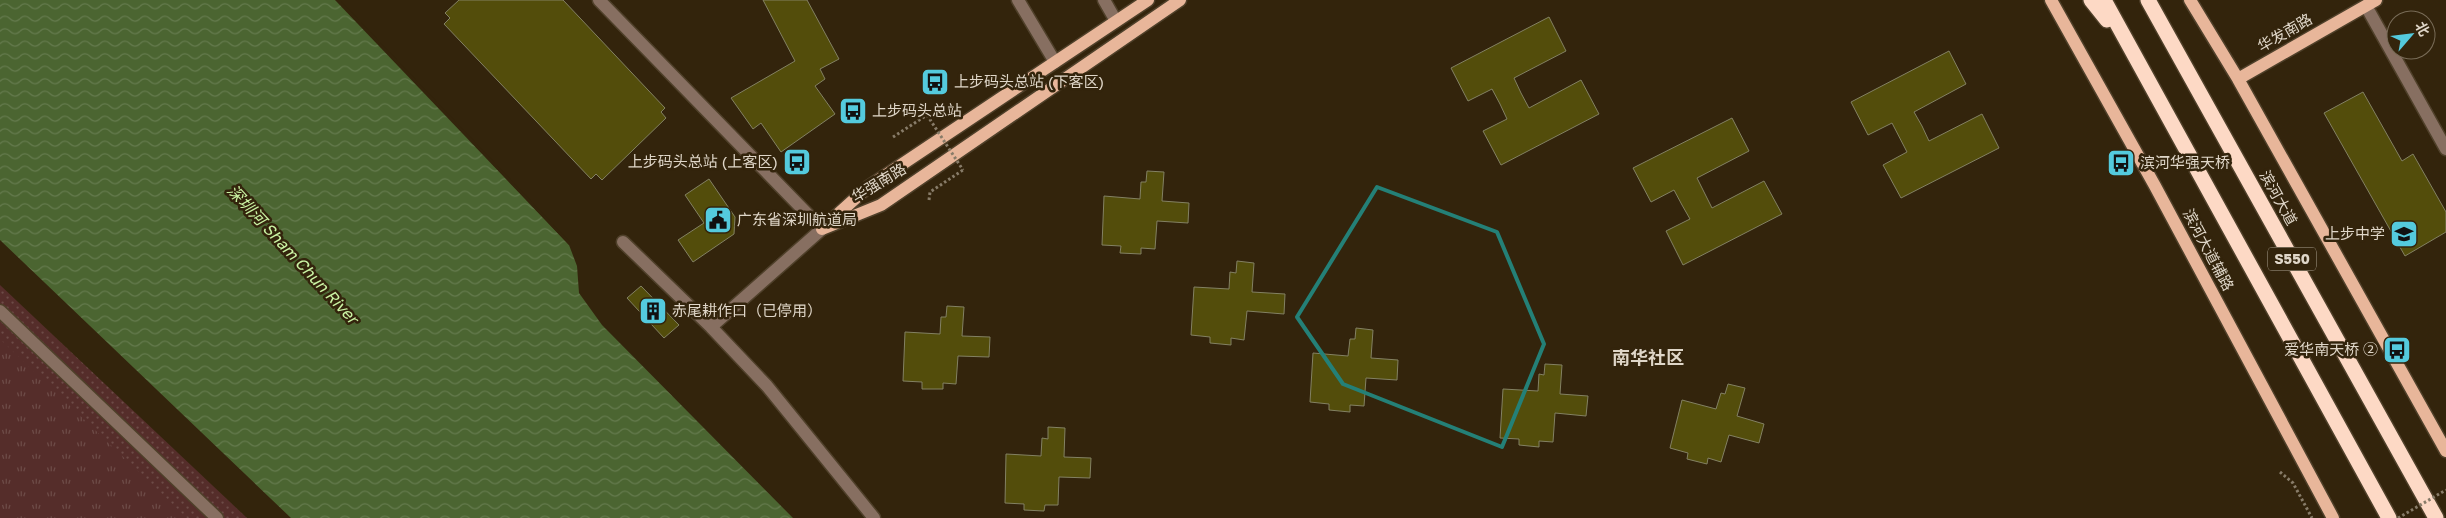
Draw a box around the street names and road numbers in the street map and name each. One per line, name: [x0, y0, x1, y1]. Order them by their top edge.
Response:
street label: 华发南路: [2254, 9, 2315, 55]
street label: 华强南路: [848, 159, 909, 205]
street label: 滨河大道: [2256, 167, 2301, 228]
street label: 滨河大道辅路: [2180, 206, 2238, 293]
road number: S550: [2268, 248, 2316, 270]

